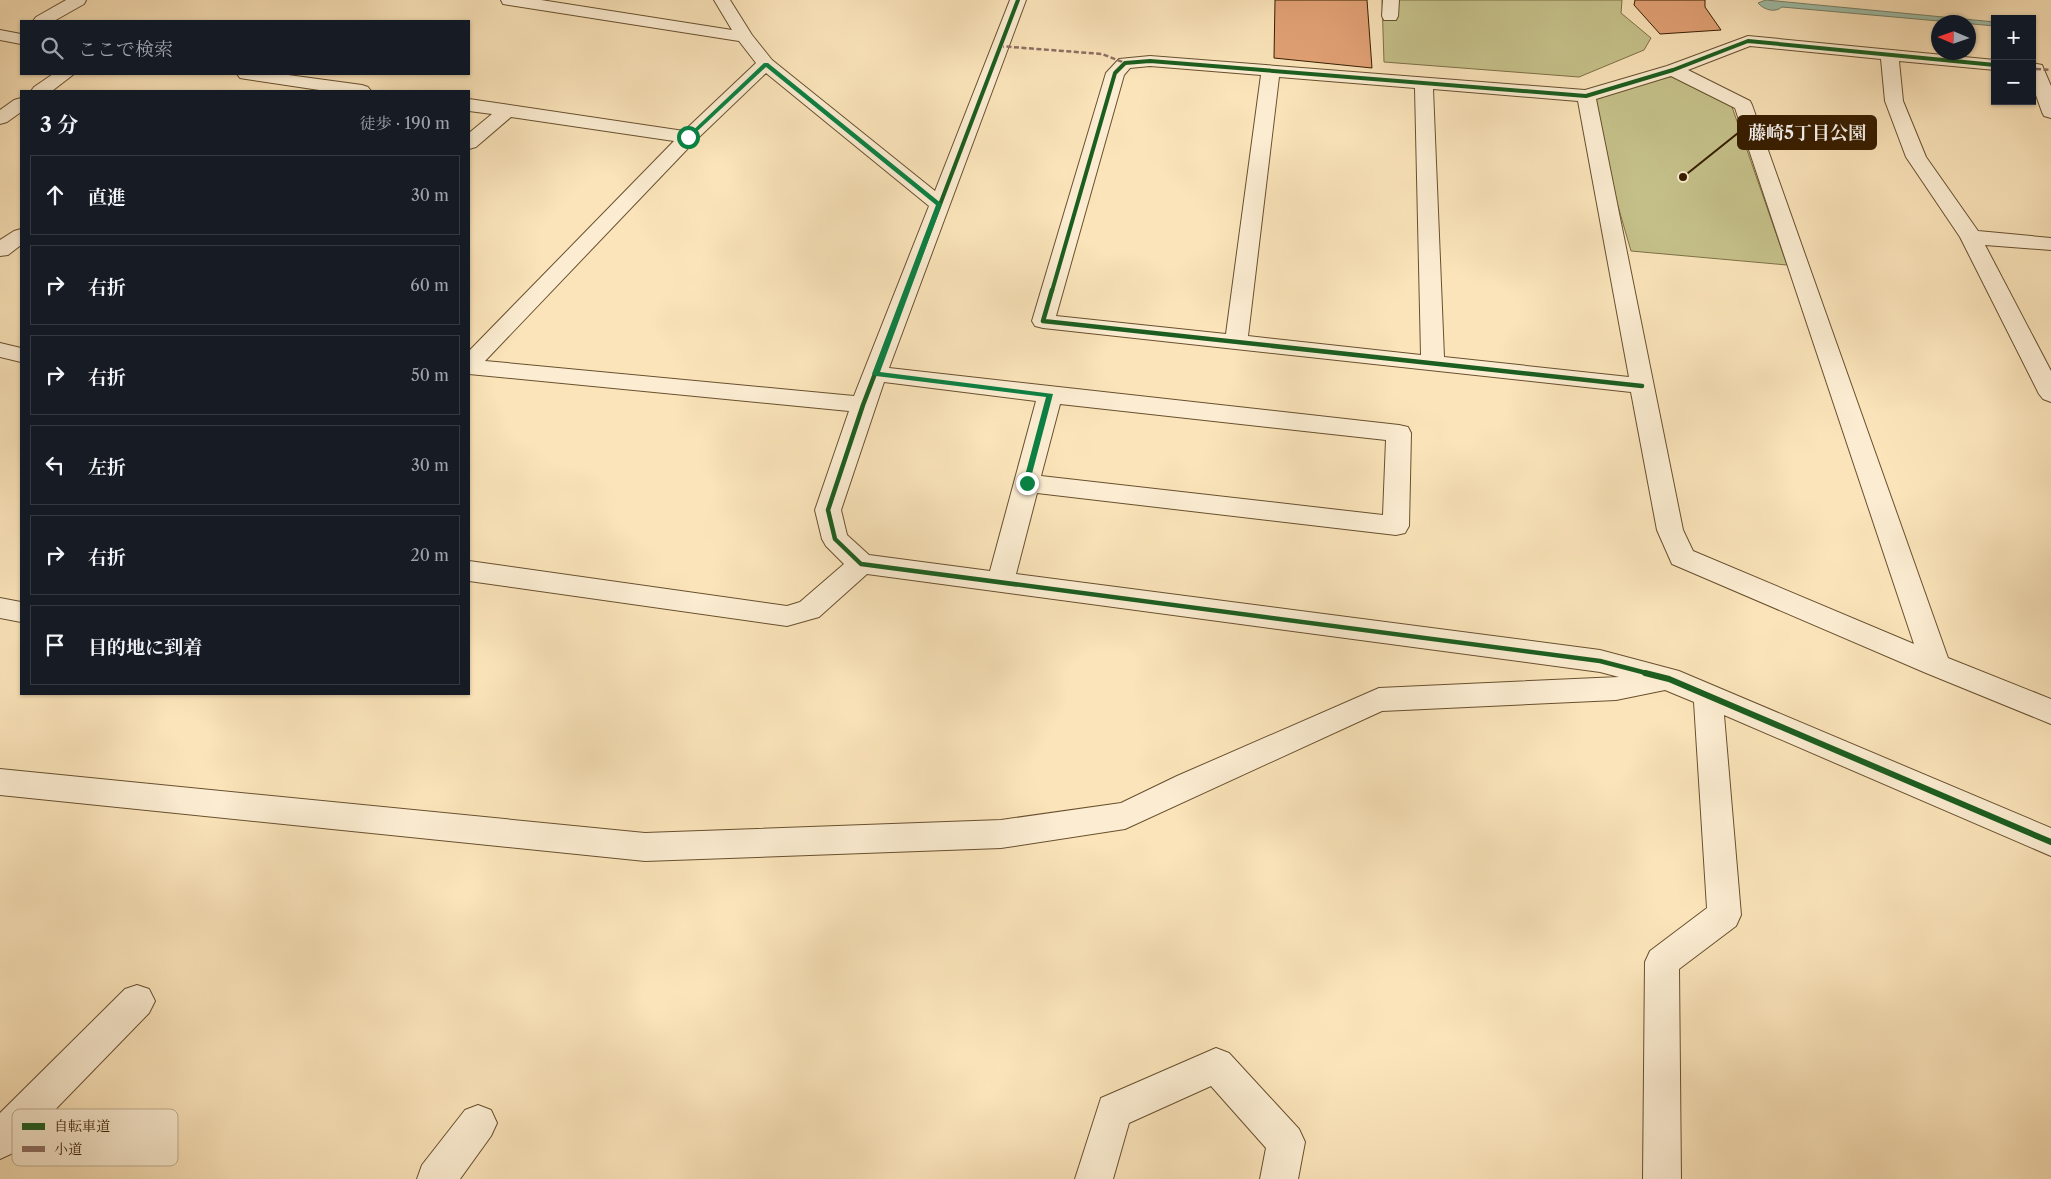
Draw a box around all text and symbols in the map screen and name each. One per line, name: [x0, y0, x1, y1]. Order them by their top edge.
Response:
north arrow: [1931, 15, 1976, 60]
map controls: [1991, 15, 2036, 105]
button: +: [1991, 15, 2036, 60]
search box: [20, 20, 470, 75]
icon: search: [38, 34, 66, 62]
text: ここで検索: [78, 38, 173, 61]
button: −: [1991, 60, 2036, 105]
text: 3 分: [40, 112, 78, 137]
text: 徒歩 · 190 m: [360, 113, 450, 133]
callout: 藤崎5丁目公園: [1738, 116, 1876, 149]
text: 藤崎5丁目公園: [1748, 122, 1866, 144]
route start: [677, 126, 700, 149]
icon: ahead: [41, 181, 69, 209]
text: 30 m: [411, 185, 449, 205]
text: 直進: [88, 186, 126, 209]
icon: right: [41, 271, 69, 299]
text: 60 m: [410, 275, 449, 295]
text: 右折: [88, 276, 126, 299]
icon: right: [41, 361, 69, 389]
text: 50 m: [411, 365, 449, 385]
text: 右折: [88, 366, 126, 389]
icon: left: [41, 451, 69, 479]
text: 30 m: [411, 455, 449, 475]
text: 左折: [88, 456, 126, 479]
route end: [1016, 472, 1039, 495]
icon: right: [41, 541, 69, 569]
text: 20 m: [410, 545, 449, 565]
text: 右折: [88, 546, 126, 569]
icon: arrive: [41, 631, 69, 659]
text: 目的地に到着: [88, 636, 202, 659]
legend: [12, 1109, 178, 1166]
text: 自転車道: [54, 1117, 110, 1135]
text: 小道: [54, 1140, 82, 1158]

